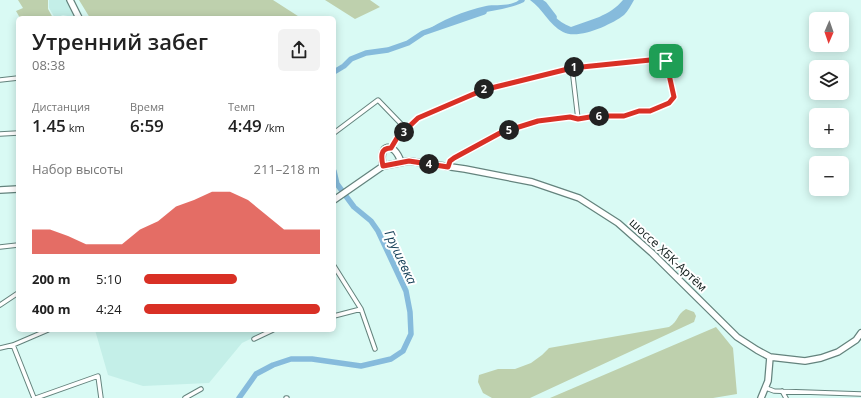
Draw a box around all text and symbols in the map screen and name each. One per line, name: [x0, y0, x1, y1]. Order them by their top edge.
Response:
north arrow: [809, 12, 849, 52]
map controls: [809, 12, 849, 196]
text: Утренний забег: [32, 26, 208, 56]
button: share: [278, 29, 320, 71]
pin: [649, 44, 683, 78]
icon: arrive: [655, 50, 677, 72]
text: 08:38: [32, 56, 65, 74]
pin: 1: [564, 57, 584, 77]
text: 1: [571, 59, 577, 74]
button: layers: [809, 60, 849, 100]
pin: 2: [474, 79, 494, 99]
text: 2: [481, 81, 487, 96]
text: Дистанция: [32, 99, 90, 114]
text: Время: [130, 99, 164, 114]
text: Темп: [228, 99, 255, 114]
pin: 6: [589, 106, 609, 126]
text: 6: [596, 108, 602, 123]
button: +: [809, 108, 849, 148]
text: 1.45: [32, 114, 66, 137]
text: 6:59: [130, 114, 164, 137]
text: 4:49: [228, 114, 262, 137]
text: km: [66, 120, 85, 135]
text: /km: [262, 120, 285, 135]
pin: 5: [499, 120, 519, 140]
pin: 3: [394, 122, 414, 142]
text: 5: [506, 122, 512, 137]
text: 3: [401, 124, 407, 139]
pin: 4: [419, 154, 439, 174]
text: 4: [426, 156, 432, 171]
button: −: [809, 156, 849, 196]
text: Набор высоты: [32, 160, 123, 178]
text: 211–218 m: [253, 160, 320, 178]
street label: шоссе ХБК-Артём: [626, 214, 711, 295]
water label: Грушевка: [381, 227, 422, 288]
text: 200 m: [32, 270, 70, 288]
text: 5:10: [96, 270, 122, 288]
text: 400 m: [32, 300, 70, 318]
text: 4:24: [96, 300, 122, 318]

